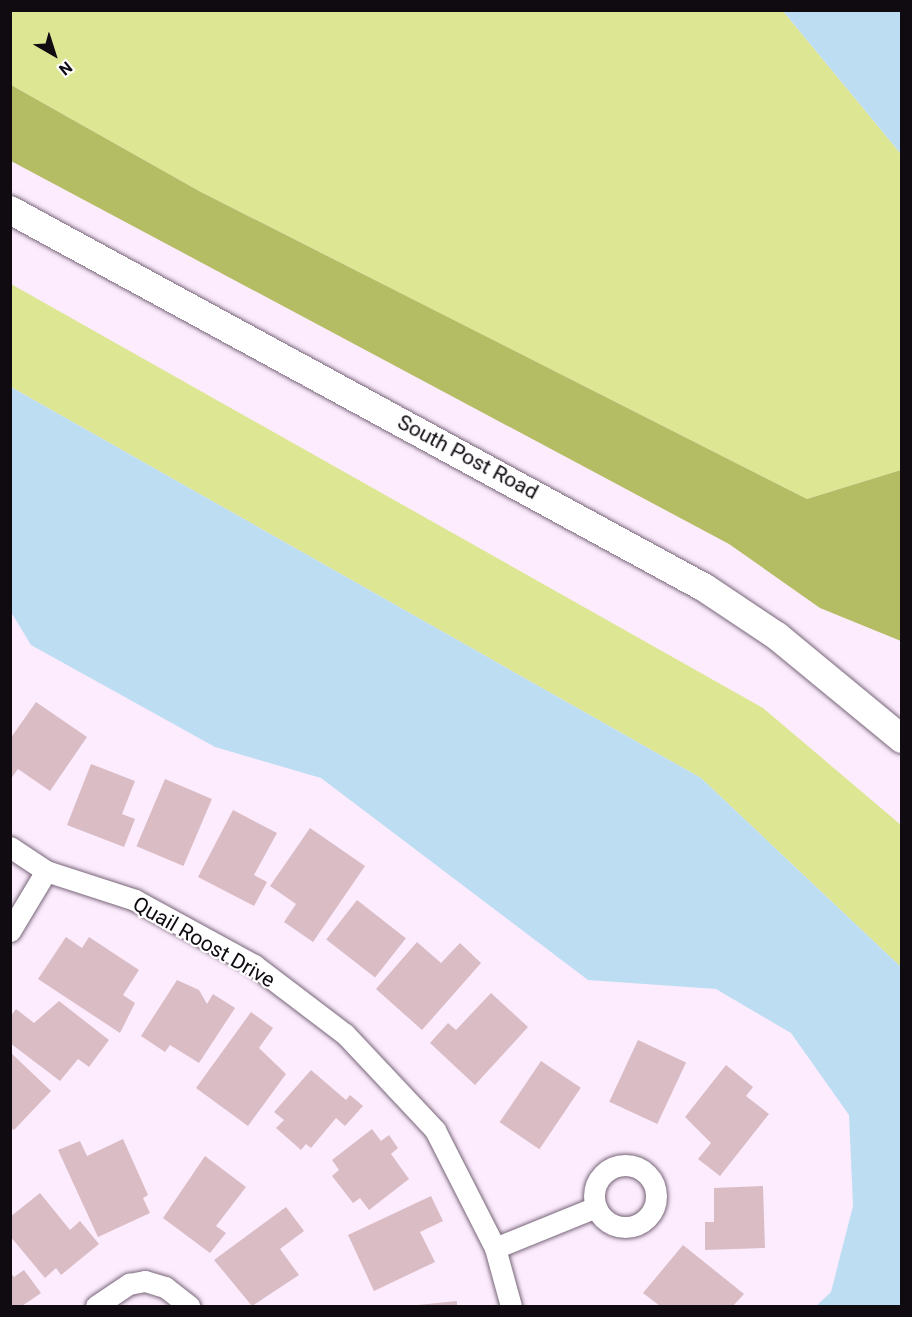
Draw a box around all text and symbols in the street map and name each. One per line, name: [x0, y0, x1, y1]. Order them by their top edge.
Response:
north arrow: [24, 24, 84, 84]
text: N: [55, 57, 76, 79]
street label: South Post Road: [393, 409, 543, 505]
street label: Quail Roost Drive: [128, 891, 280, 993]

